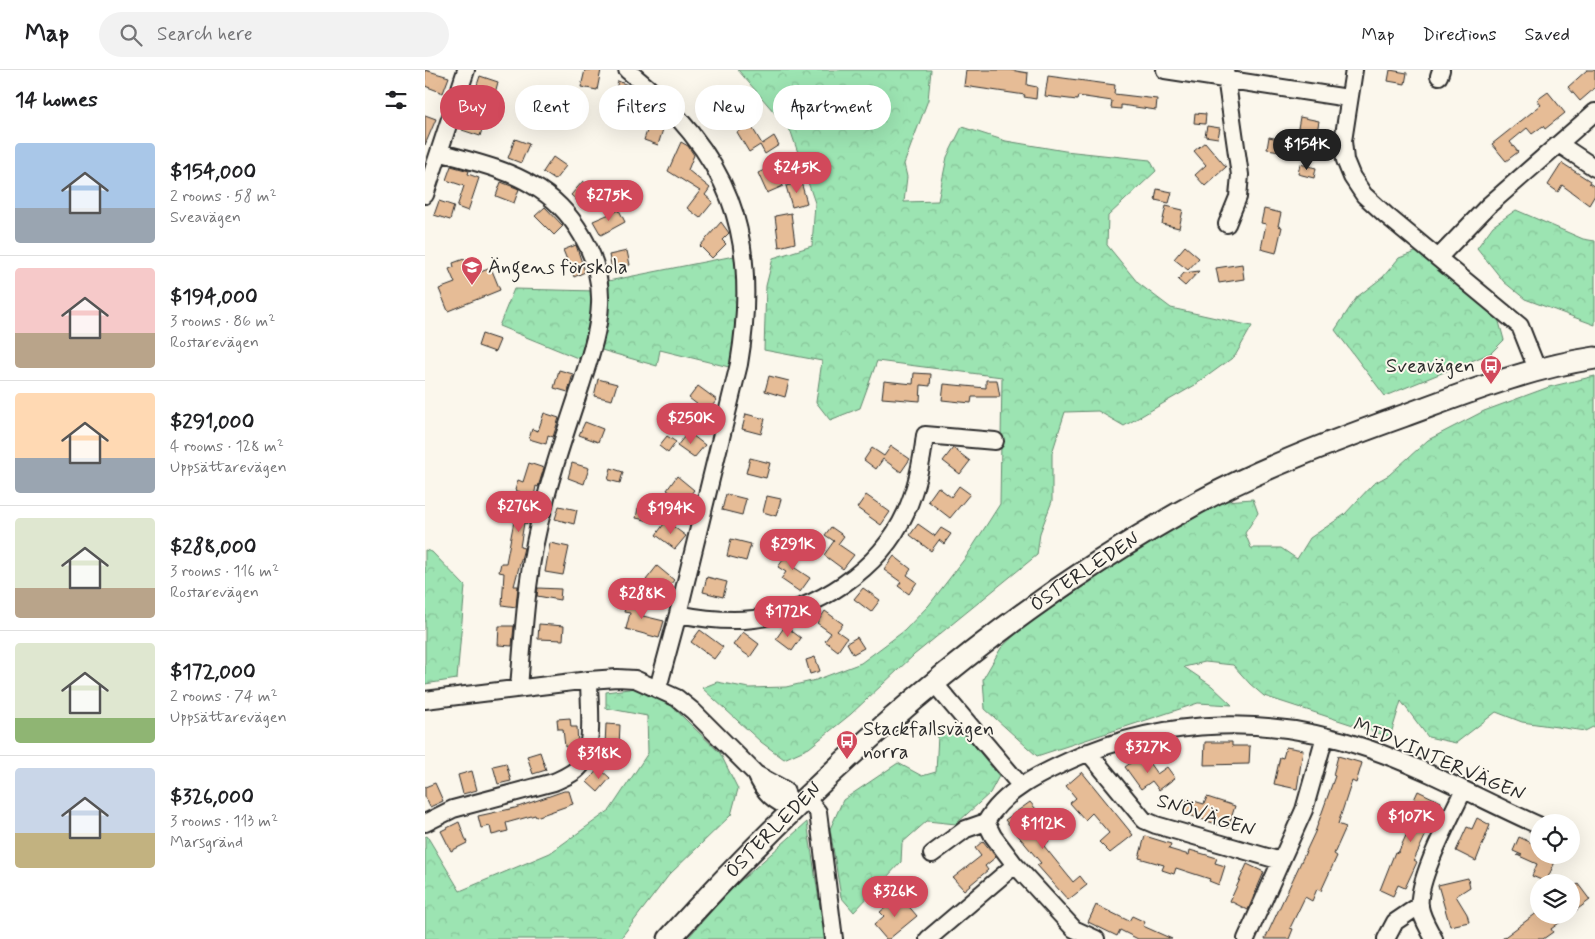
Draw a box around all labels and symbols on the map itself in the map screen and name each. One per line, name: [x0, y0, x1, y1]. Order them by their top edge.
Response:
pin: $154K: [1272, 128, 1342, 171]
pin: $245K: [762, 152, 832, 194]
pin: $275K: [574, 180, 644, 222]
place label: Ängens förskola: [488, 254, 628, 283]
school or university icon: Ängens förskola: [460, 255, 484, 286]
place label: Sveavägen: [1386, 353, 1475, 380]
bus stop icon: Sveavägen: [1479, 354, 1503, 385]
pin: $250K: [656, 402, 726, 445]
pin: $276K: [484, 490, 554, 533]
pin: $194K: [636, 492, 706, 535]
street label: ÖSTERLEDEN: [1025, 526, 1144, 618]
pin: $291K: [758, 528, 828, 571]
pin: $288K: [607, 578, 677, 620]
pin: $172K: [753, 596, 823, 638]
street label: MIDVINTERVÄGEN: [1349, 712, 1529, 808]
place label: Stackfallsvägen norra: [863, 716, 994, 766]
bus stop icon: Stackfallsvägen norra: [835, 729, 859, 760]
pin: $327K: [1113, 732, 1183, 774]
pin: $318K: [564, 738, 634, 780]
street label: ÖSTERLEDEN: [719, 776, 828, 884]
street label: SNÖVÄGEN: [1153, 787, 1259, 845]
pin: $107K: [1376, 800, 1446, 843]
pin: $112K: [1008, 808, 1078, 850]
pin: $326K: [860, 876, 930, 918]

